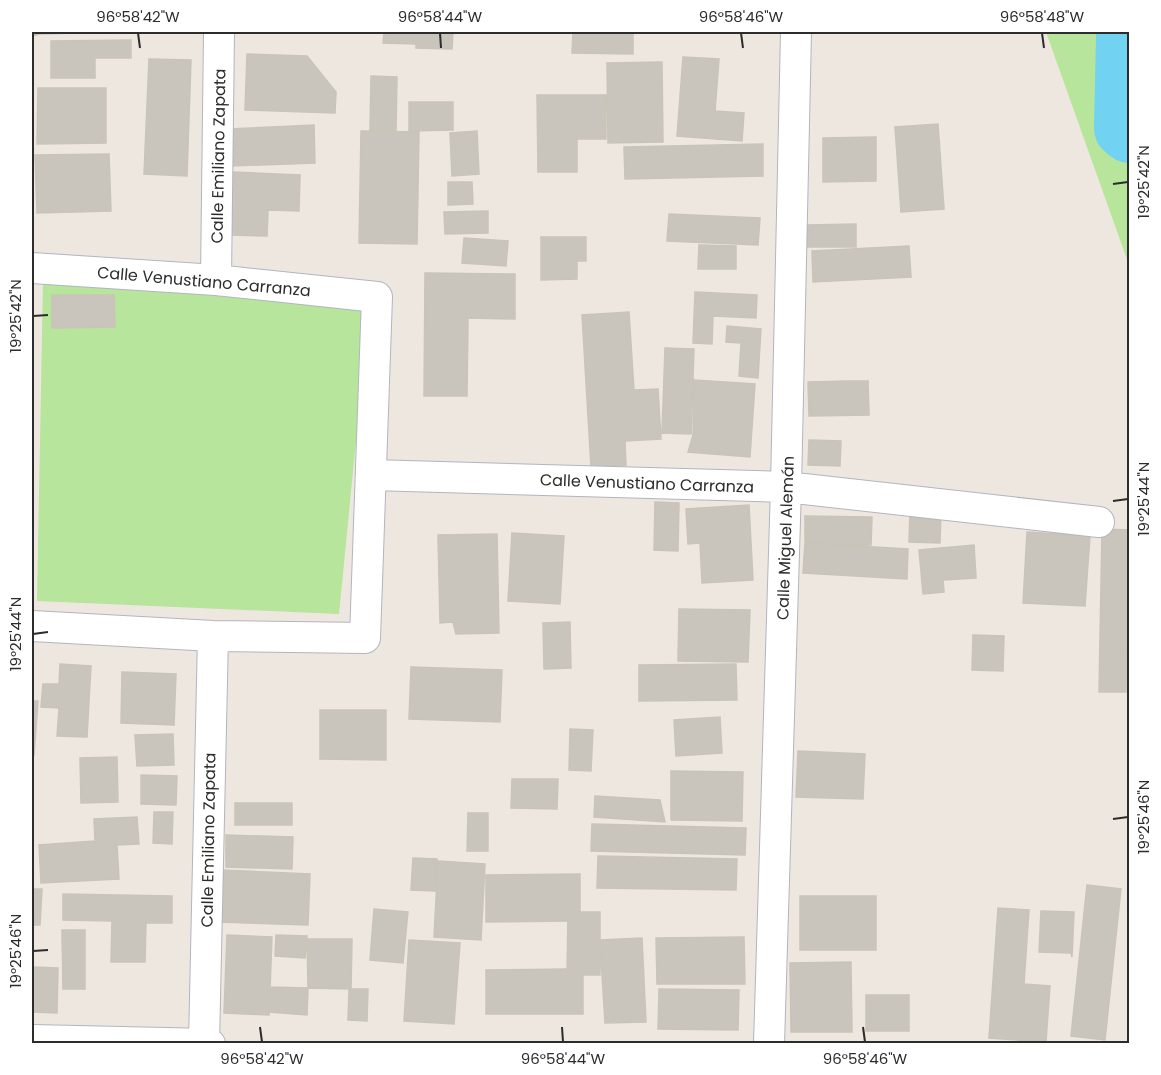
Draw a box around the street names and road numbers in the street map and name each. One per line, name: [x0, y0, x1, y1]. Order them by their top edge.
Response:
street label: Calle Emiliano Zapata: [205, 68, 232, 244]
street label: Calle Venustiano Carranza: [96, 261, 312, 302]
street label: Calle Miguel Alemán: [771, 456, 800, 621]
street label: Calle Venustiano Carranza: [539, 468, 755, 499]
street label: Calle Emiliano Zapata: [195, 752, 222, 928]

